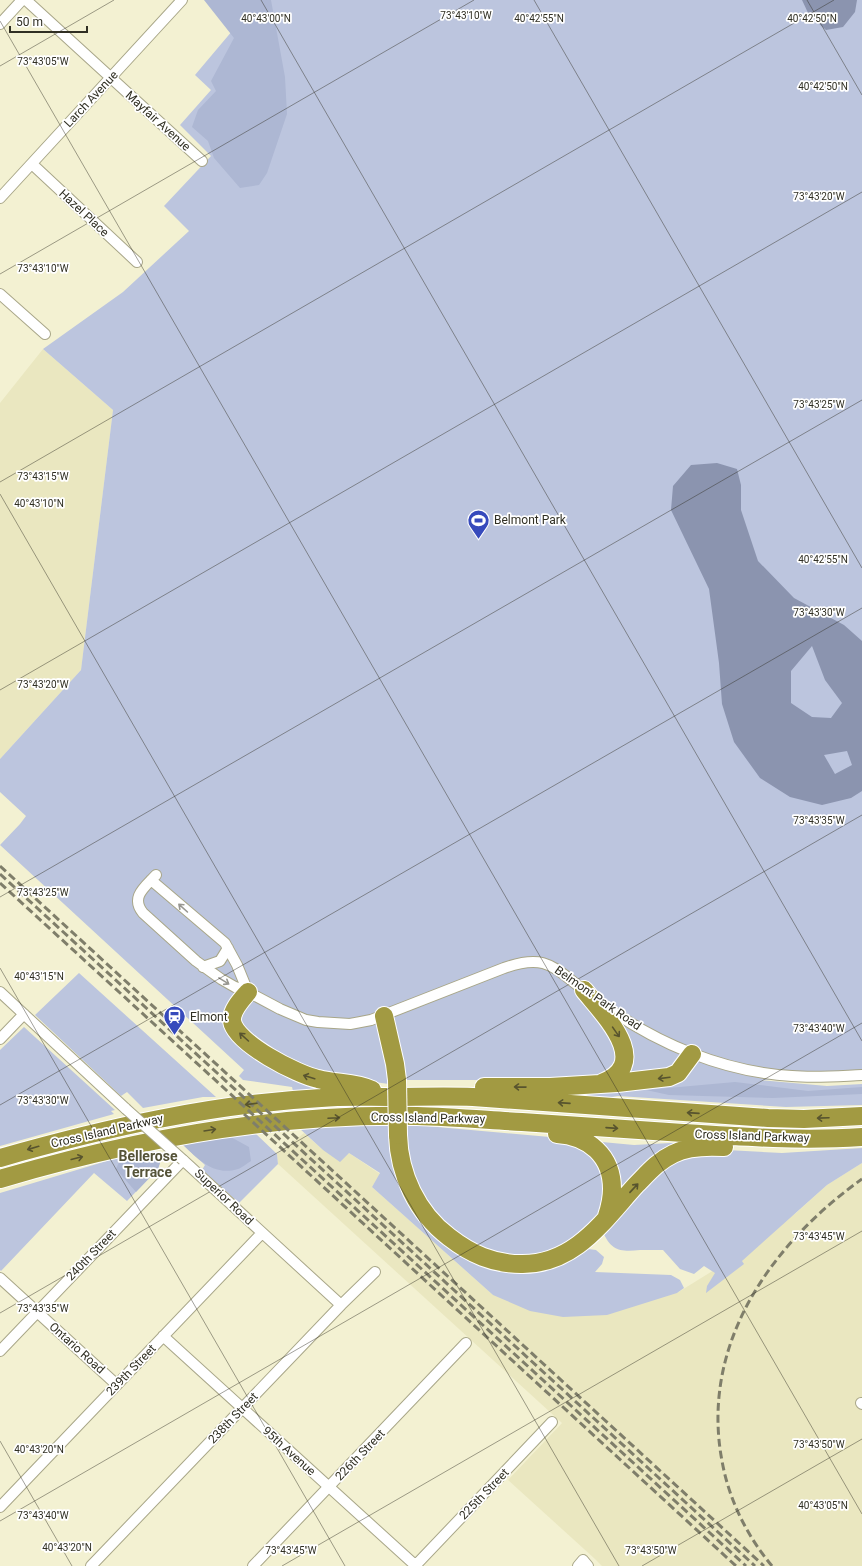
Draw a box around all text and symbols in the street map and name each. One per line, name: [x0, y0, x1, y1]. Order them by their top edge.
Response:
scale bar: [10, 8, 87, 34]
text: 73°43'10"W: [440, 10, 492, 21]
text: 40°43'00"N: [241, 13, 291, 24]
text: 40°42'55"N: [514, 13, 564, 24]
text: 40°42'50"N: [787, 13, 837, 24]
text: 50 m: [16, 15, 43, 29]
text: 73°43'05"W: [17, 56, 69, 67]
street label: Larch Avenue: [61, 68, 121, 130]
text: 40°42'50"N: [798, 81, 848, 92]
street label: Mayfair Avenue: [123, 88, 193, 154]
street label: Hazel Place: [56, 186, 112, 240]
text: 73°43'20"W: [793, 191, 845, 202]
text: 73°43'10"W: [17, 263, 69, 274]
text: 73°43'25"W: [793, 399, 845, 410]
text: 73°43'15"W: [17, 471, 69, 482]
text: 40°43'10"N: [14, 498, 64, 509]
sports icon: Belmont Park: [466, 507, 492, 540]
place label: Belmont Park: [494, 513, 567, 527]
text: 40°42'55"N: [798, 554, 848, 565]
text: 73°43'30"W: [793, 607, 845, 618]
text: 73°43'20"W: [17, 679, 69, 690]
text: 73°43'35"W: [793, 815, 845, 826]
text: 73°43'25"W: [17, 887, 69, 898]
one-way arrow: [178, 903, 188, 913]
street label: Belmont Park Road: [552, 963, 644, 1033]
text: 40°43'15"N: [14, 971, 64, 982]
one-way arrow: [218, 977, 229, 985]
station icon: Elmont: [161, 1004, 187, 1037]
place label: Elmont: [190, 1010, 228, 1024]
text: 73°43'40"W: [793, 1023, 845, 1034]
one-way arrow: [612, 1027, 620, 1038]
one-way arrow: [239, 1032, 249, 1042]
one-way arrow: [303, 1073, 316, 1080]
one-way arrow: [657, 1074, 670, 1082]
one-way arrow: [514, 1083, 527, 1091]
text: 73°43'30"W: [17, 1095, 69, 1106]
one-way arrow: [558, 1100, 571, 1107]
one-way arrow: [244, 1101, 257, 1108]
street label: Cross Island Parkway: [371, 1110, 486, 1126]
one-way arrow: [687, 1110, 700, 1117]
street label: Cross Island Parkway: [50, 1111, 165, 1151]
one-way arrow: [327, 1114, 340, 1122]
one-way arrow: [817, 1114, 830, 1122]
one-way arrow: [605, 1125, 618, 1132]
one-way arrow: [203, 1126, 216, 1134]
street label: Cross Island Parkway: [695, 1127, 810, 1145]
one-way arrow: [27, 1145, 40, 1152]
district label: Bellerose Terrace: [118, 1148, 178, 1180]
one-way arrow: [70, 1153, 83, 1161]
street label: Superior Road: [192, 1166, 256, 1228]
one-way arrow: [629, 1183, 639, 1193]
street label: 240th Street: [63, 1227, 119, 1283]
text: 73°43'45"W: [793, 1231, 845, 1242]
text: 73°43'35"W: [17, 1303, 69, 1314]
street label: Ontario Road: [46, 1319, 108, 1377]
street label: 239th Street: [103, 1342, 159, 1398]
street label: 238th Street: [205, 1390, 261, 1446]
street label: 95th Avenue: [260, 1424, 318, 1478]
street label: 226th Street: [332, 1427, 388, 1483]
text: 73°43'50"W: [793, 1439, 845, 1450]
text: 40°43'20"N: [14, 1444, 64, 1455]
street label: 225th Street: [456, 1466, 512, 1522]
text: 40°43'05"N: [798, 1500, 848, 1511]
text: 73°43'40"W: [17, 1510, 69, 1521]
text: 40°43'20"N: [42, 1542, 92, 1553]
text: 73°43'45"W: [265, 1545, 317, 1556]
text: 73°43'50"W: [625, 1545, 677, 1556]

